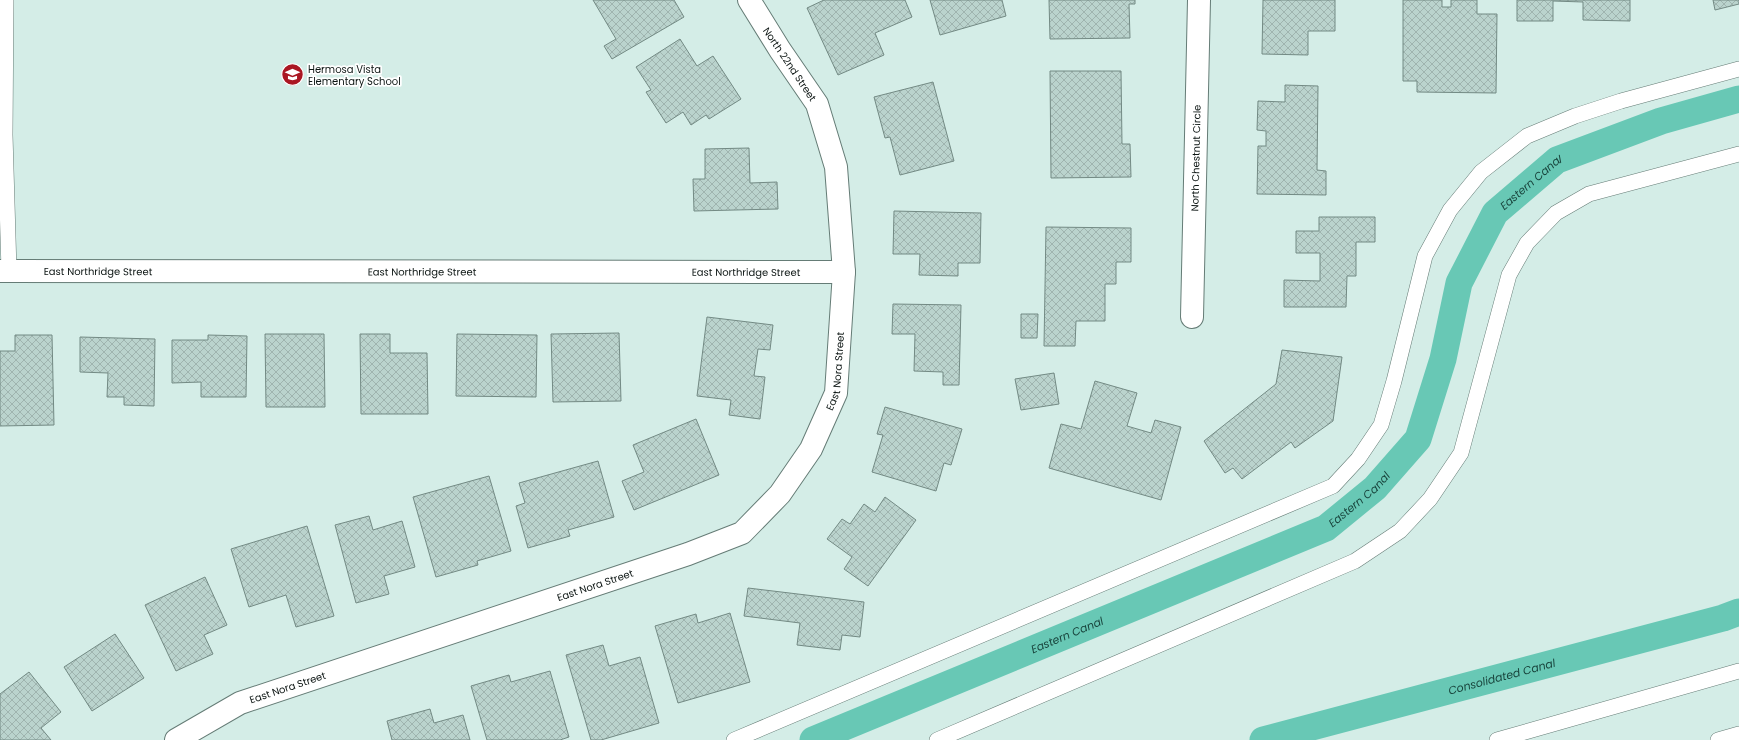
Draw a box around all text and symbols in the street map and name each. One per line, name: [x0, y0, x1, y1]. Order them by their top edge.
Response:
street label: North 22nd Street: [759, 24, 820, 105]
school or university icon: Hermosa Vista Elementary School: [279, 62, 305, 88]
place label: Hermosa Vista Elementary School: [308, 62, 401, 89]
street label: North Chestnut Circle: [1187, 104, 1205, 212]
water label: Eastern Canal: [1496, 151, 1564, 213]
street label: East Northridge Street: [44, 264, 153, 279]
street label: East Northridge Street: [368, 264, 477, 280]
street label: East Northridge Street: [692, 265, 801, 280]
street label: East Nora Street: [822, 331, 848, 413]
water label: Eastern Canal: [1325, 468, 1394, 531]
street label: East Nora Street: [555, 566, 635, 605]
water label: Eastern Canal: [1028, 613, 1106, 657]
water label: Consolidated Canal: [1446, 655, 1557, 699]
street label: East Nora Street: [248, 668, 328, 707]

